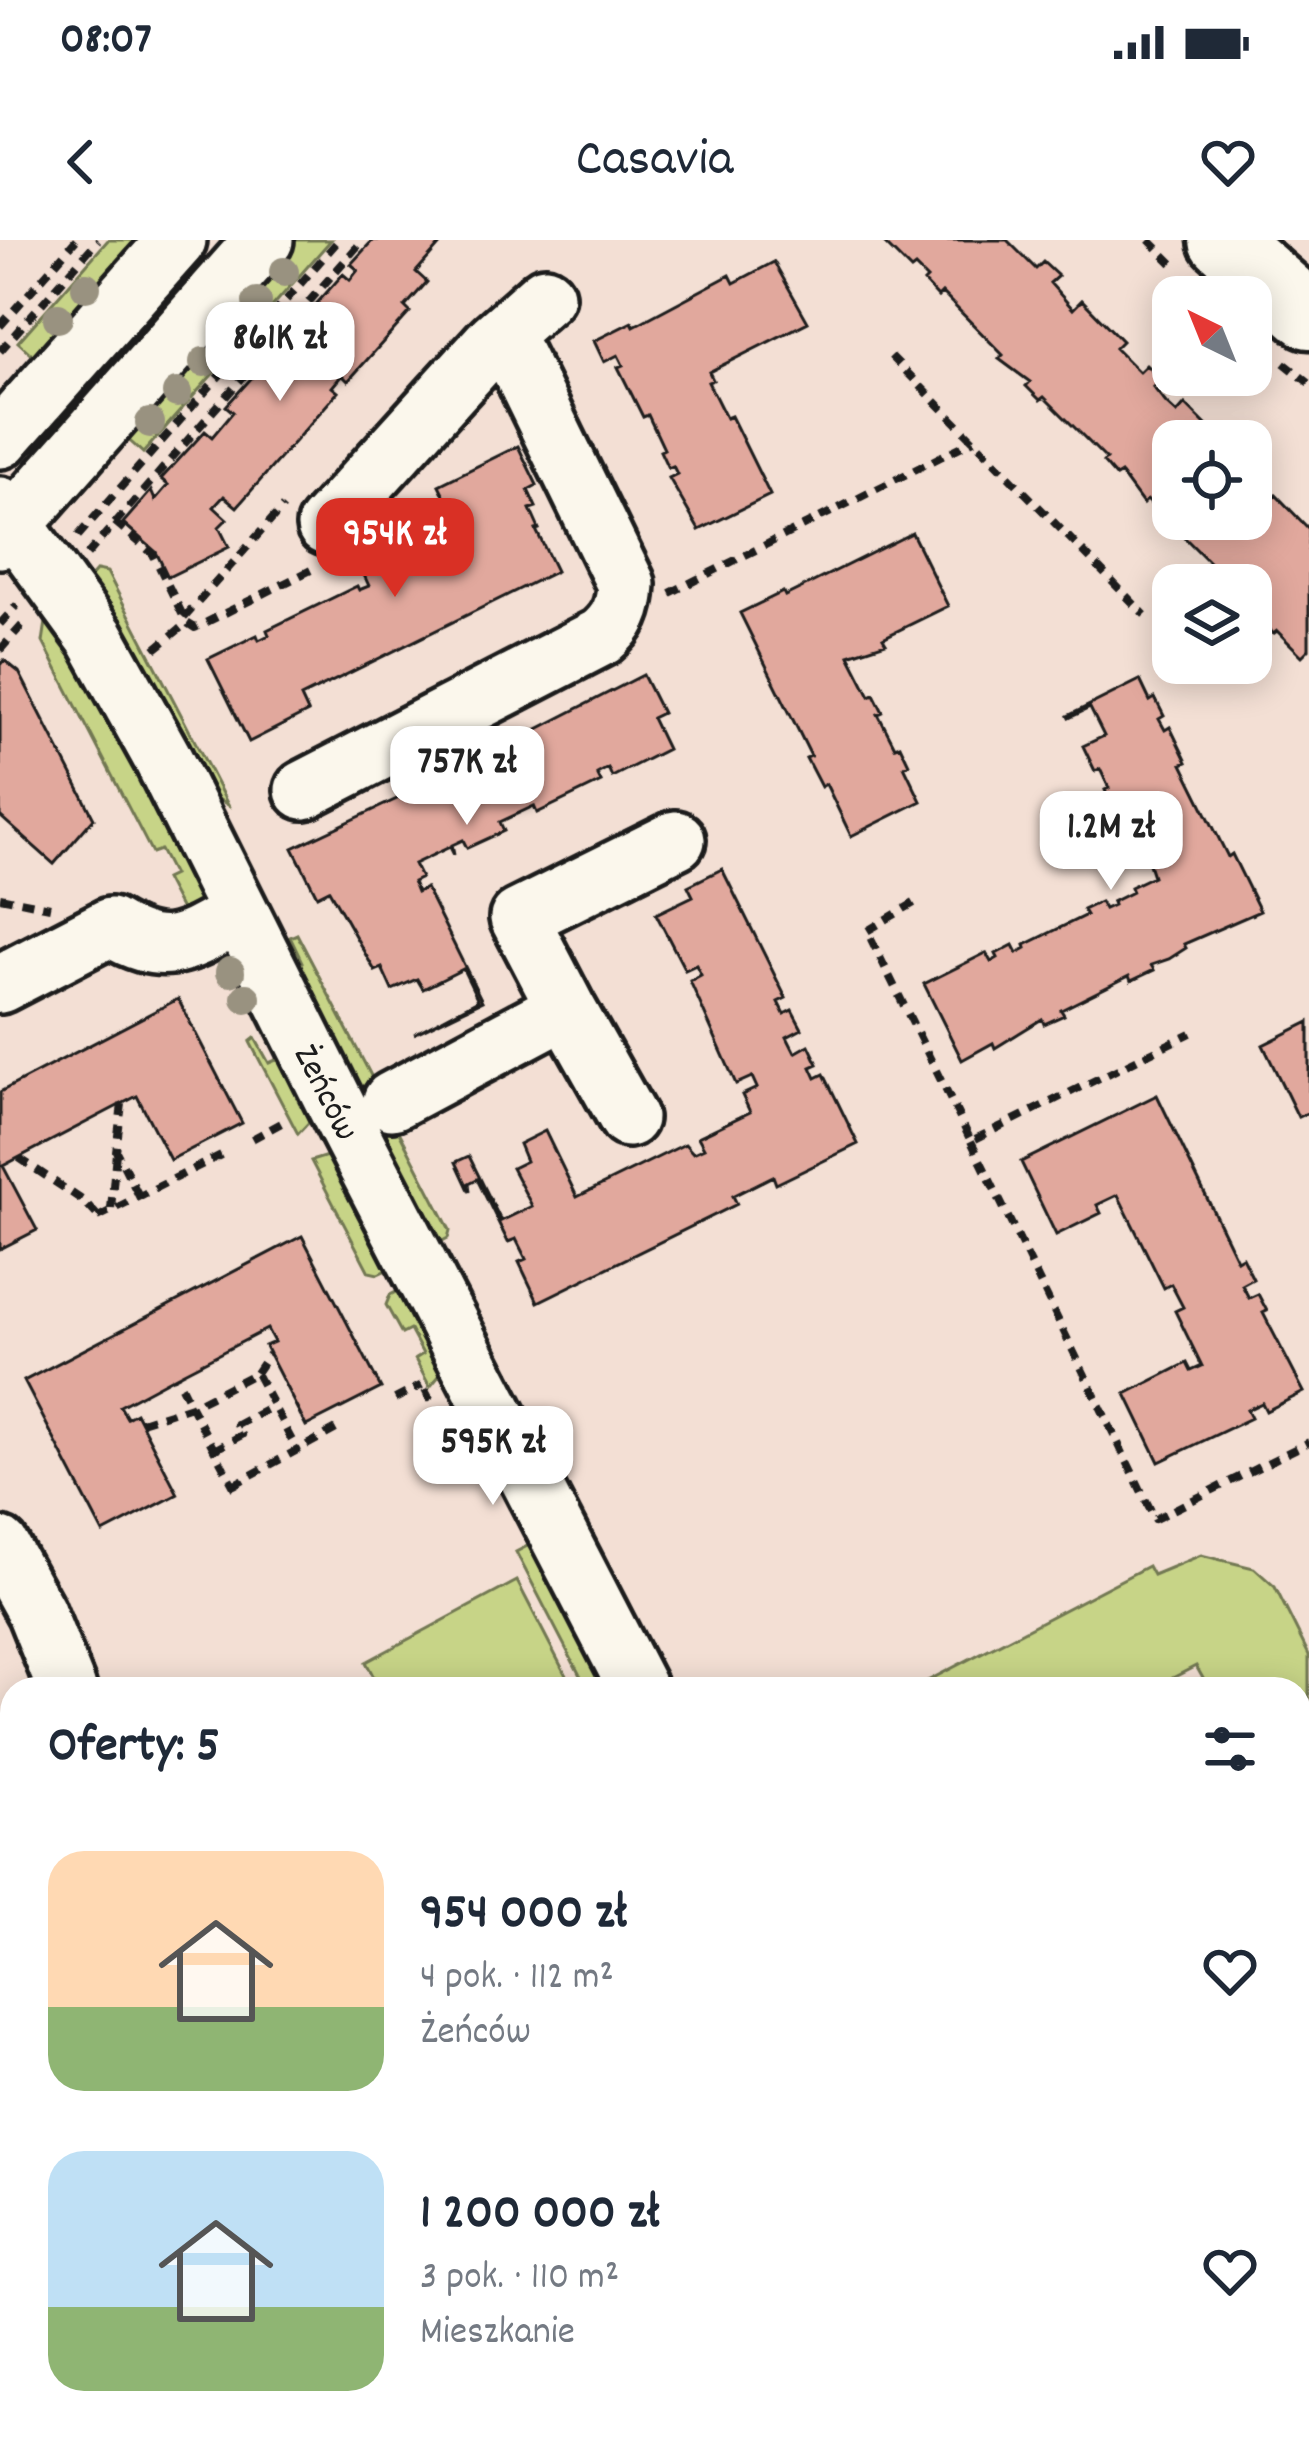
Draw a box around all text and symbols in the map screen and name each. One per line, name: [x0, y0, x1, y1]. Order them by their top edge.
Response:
text: 08:07: [60, 10, 152, 74]
text: Casavia: [576, 124, 733, 201]
icon: back: [48, 129, 114, 195]
icon: heart: [1195, 129, 1261, 195]
north arrow: [1152, 276, 1272, 396]
map controls: [1152, 276, 1272, 684]
pin: 861K zł: [169, 302, 391, 404]
text: 861K zł: [233, 313, 327, 368]
button: locate: [1152, 420, 1272, 540]
pin: 954K zł: [284, 498, 506, 600]
text: 954K zł: [343, 509, 447, 564]
button: layers: [1152, 564, 1272, 684]
pin: 757K zł: [356, 726, 578, 828]
text: 757K zł: [417, 737, 517, 792]
pin: 1.2M zł: [1000, 791, 1222, 893]
text: 1.2M zł: [1067, 802, 1155, 857]
street label: Żeńców: [277, 1036, 370, 1151]
pin: 595K zł: [382, 1406, 604, 1508]
text: 595K zł: [440, 1417, 546, 1472]
text: Oferty: 5: [48, 1713, 220, 1785]
icon: filters: [1197, 1716, 1263, 1782]
text: 954 000 zł: [420, 1880, 627, 1952]
icon: home: [144, 1899, 288, 2043]
icon: heart: [1197, 1938, 1263, 2004]
text: 4 pok. · 112 m²: [420, 1952, 614, 2007]
text: Żeńców: [420, 2007, 531, 2062]
text: 1 200 000 zł: [420, 2180, 660, 2252]
icon: home: [144, 2199, 288, 2343]
icon: heart: [1197, 2238, 1263, 2304]
text: 3 pok. · 110 m²: [420, 2252, 619, 2307]
text: Mieszkanie: [420, 2307, 575, 2362]

